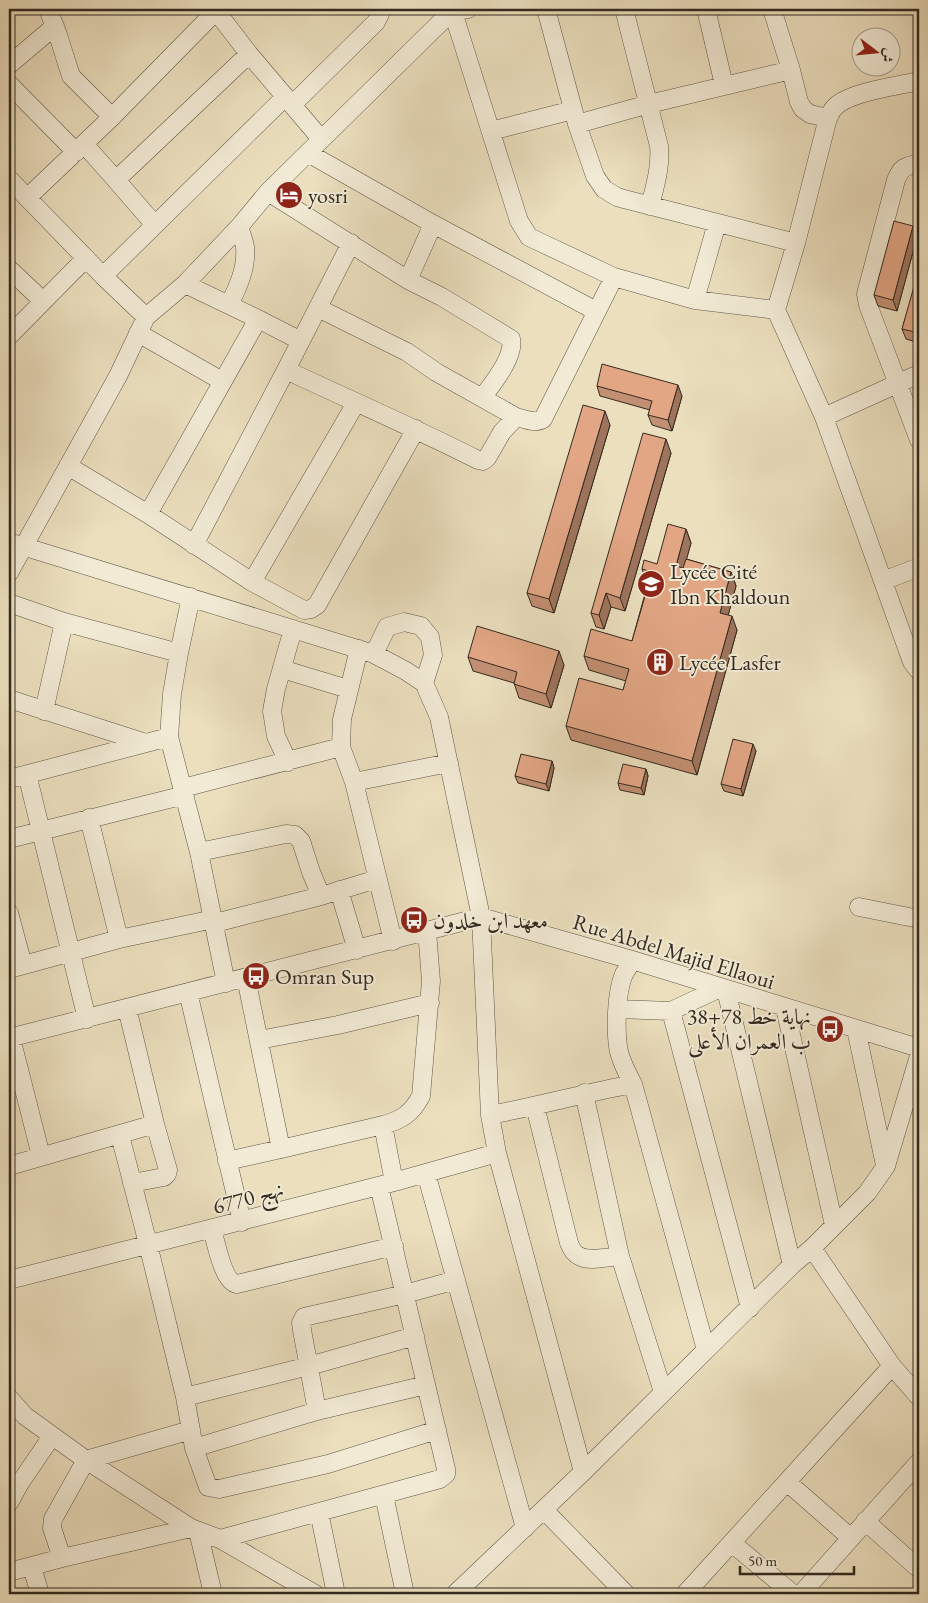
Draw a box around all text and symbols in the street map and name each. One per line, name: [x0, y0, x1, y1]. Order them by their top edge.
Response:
north arrow: [850, 28, 900, 78]
text: ش: [878, 46, 899, 65]
hotel icon: yosri: [274, 180, 304, 210]
place label: yosri: [308, 181, 348, 210]
place label: Lycée Cité Ibn Khaldoun: [670, 557, 791, 611]
school or university icon: Lycée Cité Ibn Khaldoun: [636, 569, 666, 599]
building icon: Lycée Lasfer: [645, 647, 675, 677]
place label: Lycée Lasfer: [679, 648, 781, 677]
bus stop icon: معهد ابن خلدون: [399, 905, 429, 935]
place label: معهد ابن خلدون: [433, 906, 548, 935]
street label: Rue Abdel Majid Ellaoui: [569, 907, 778, 996]
bus stop icon: Omran Sup: [241, 961, 271, 991]
place label: Omran Sup: [275, 962, 374, 991]
place label: نهاية خط 78+38 ب العمران الأعلى: [687, 1002, 811, 1058]
bus stop icon: نهاية خط 78+38 ب العمران الأعلى: [815, 1014, 845, 1044]
street label: نهج 6770: [209, 1174, 288, 1226]
scale bar: [740, 1543, 854, 1575]
text: 50 m: [748, 1551, 777, 1570]

